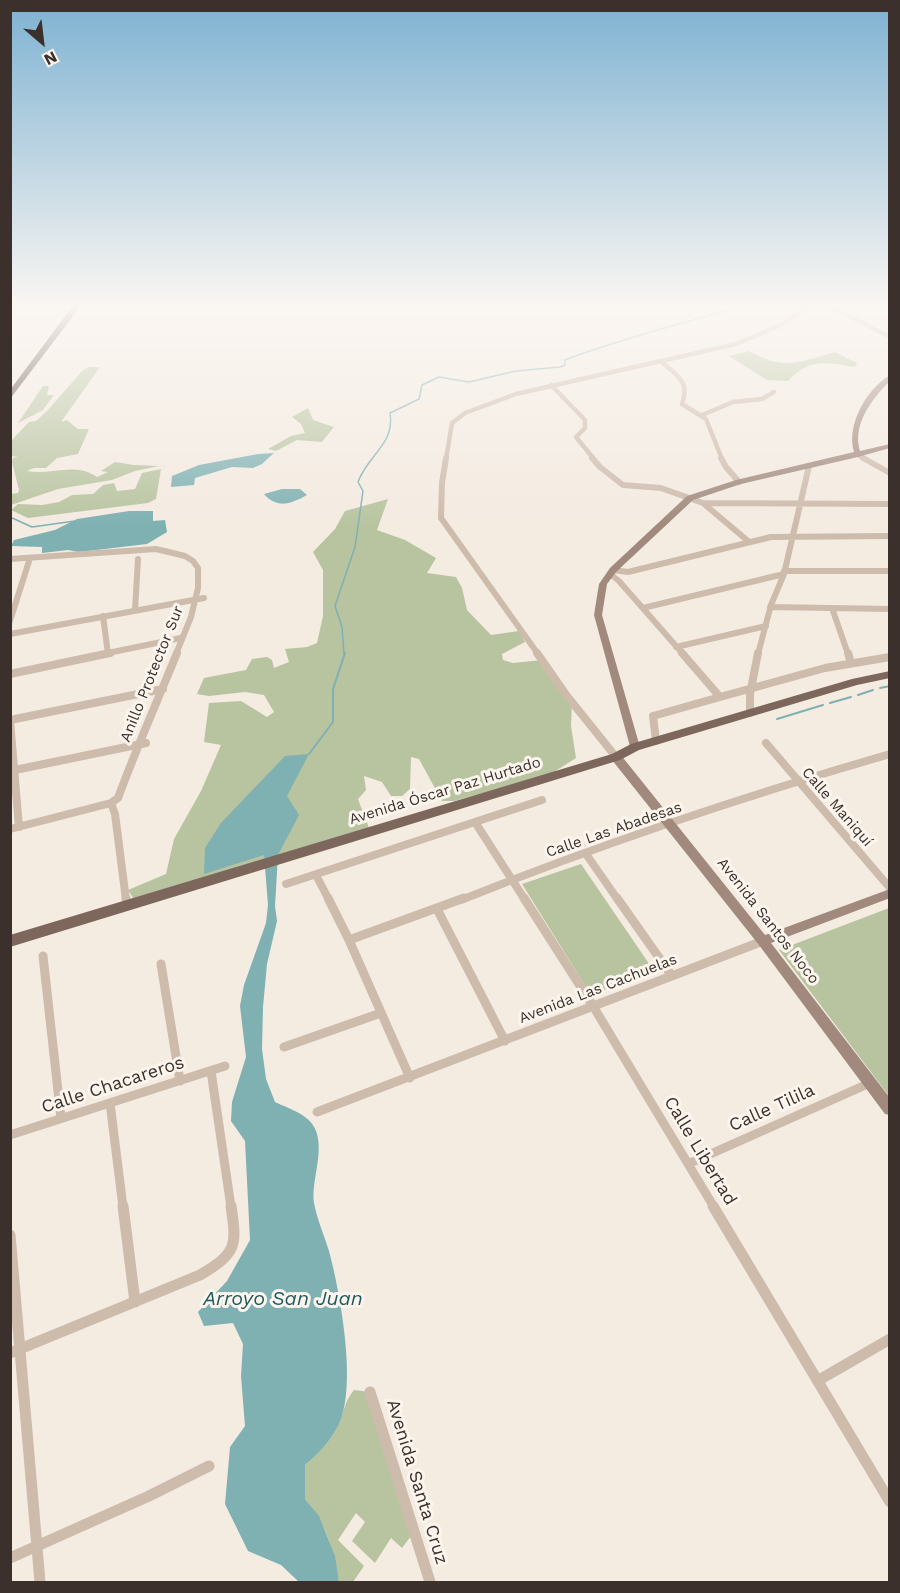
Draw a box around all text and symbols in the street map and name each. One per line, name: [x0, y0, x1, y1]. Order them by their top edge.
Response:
north arrow: [12, 12, 72, 72]
text: N: [41, 47, 60, 70]
street label: Anillo Protector Sur: [116, 603, 188, 745]
street label: Avenida Óscar Paz Hurtado: [347, 753, 543, 829]
street label: Calle Maniquí: [798, 764, 876, 850]
street label: Calle Las Abadesas: [544, 798, 684, 862]
street label: Avenida Santos Noco: [713, 854, 823, 988]
street label: Avenida Las Cachuelas: [516, 950, 680, 1028]
street label: Calle Chacareros: [39, 1052, 187, 1118]
street label: Calle Tilila: [726, 1080, 818, 1136]
street label: Calle Libertad: [659, 1093, 741, 1209]
water label: Arroyo San Juan: [203, 1287, 363, 1311]
street label: Avenida Santa Cruz: [382, 1397, 452, 1567]

